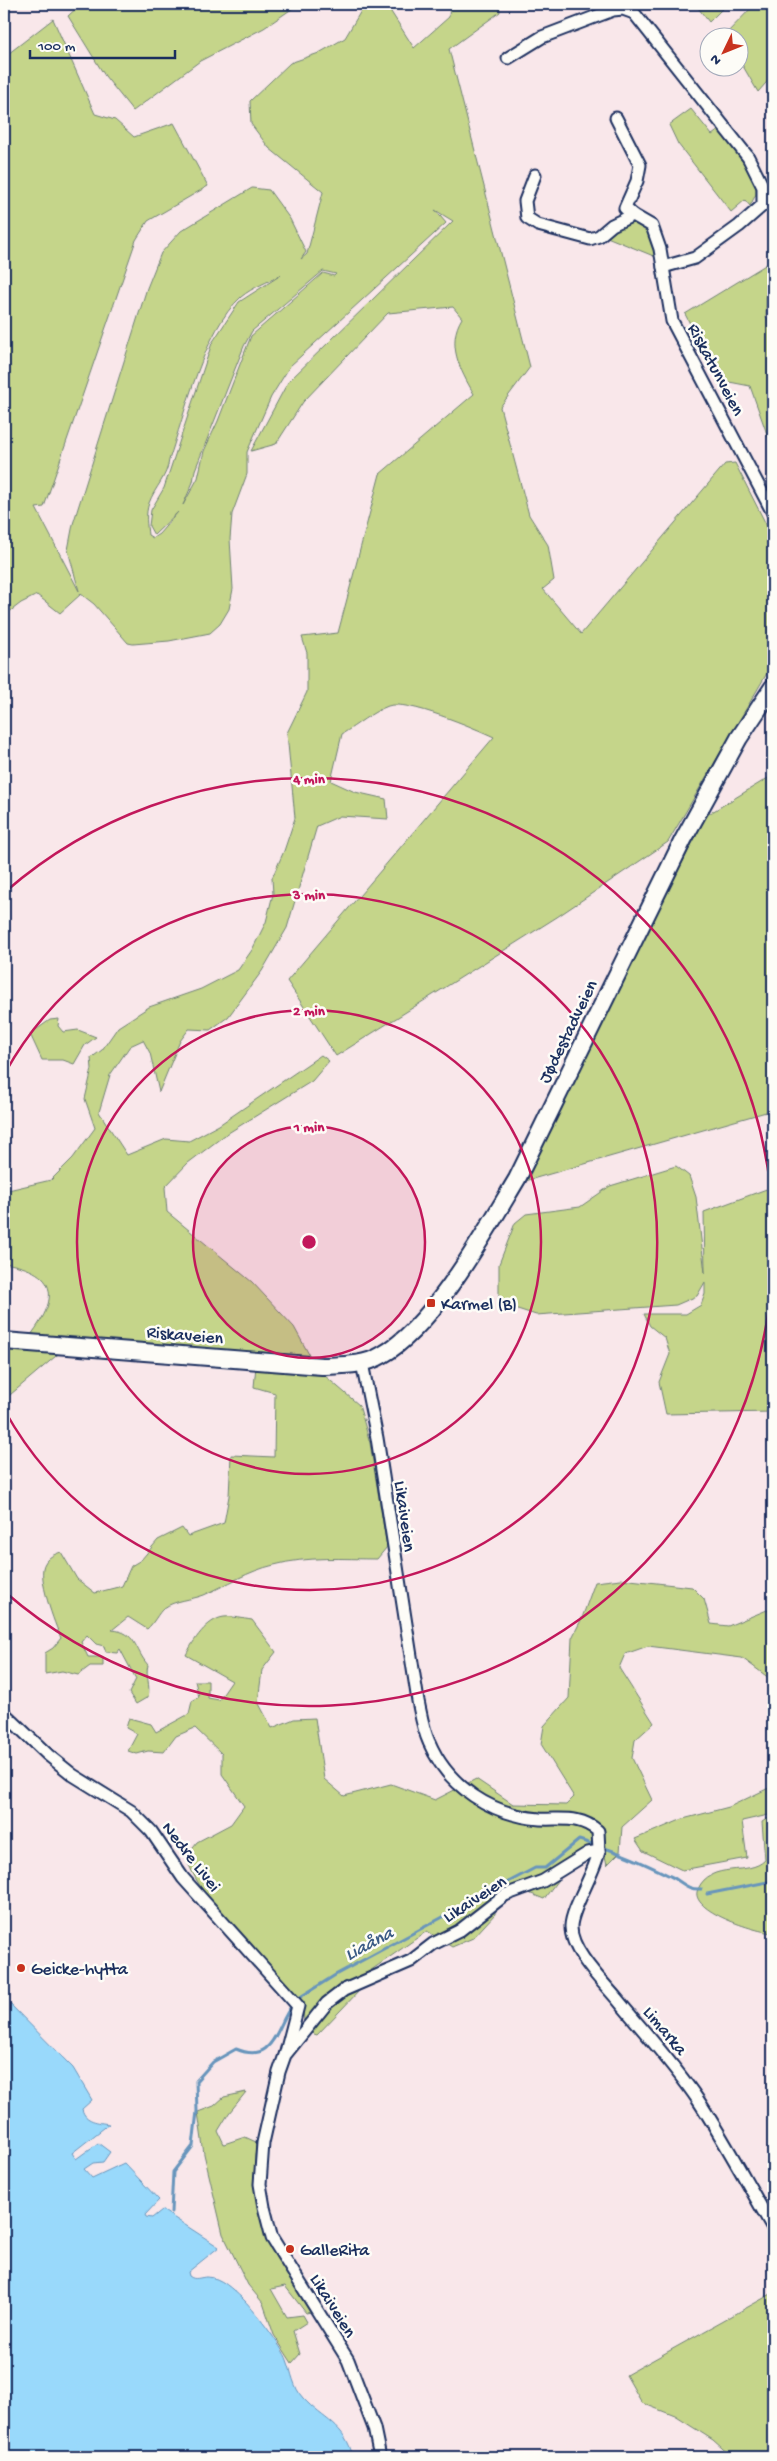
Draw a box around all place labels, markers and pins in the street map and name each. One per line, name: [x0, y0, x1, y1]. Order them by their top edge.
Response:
centre of rings: [300, 1233, 318, 1251]
place label: Karmel (B): [441, 1295, 517, 1316]
marker: Karmel (B): [425, 1297, 437, 1309]
place label: Geicke-hytta: [31, 1960, 129, 1981]
marker: Geicke-hytta: [15, 1962, 27, 1974]
place label: GalleRita: [300, 2241, 370, 2262]
marker: GalleRita: [284, 2243, 296, 2255]

